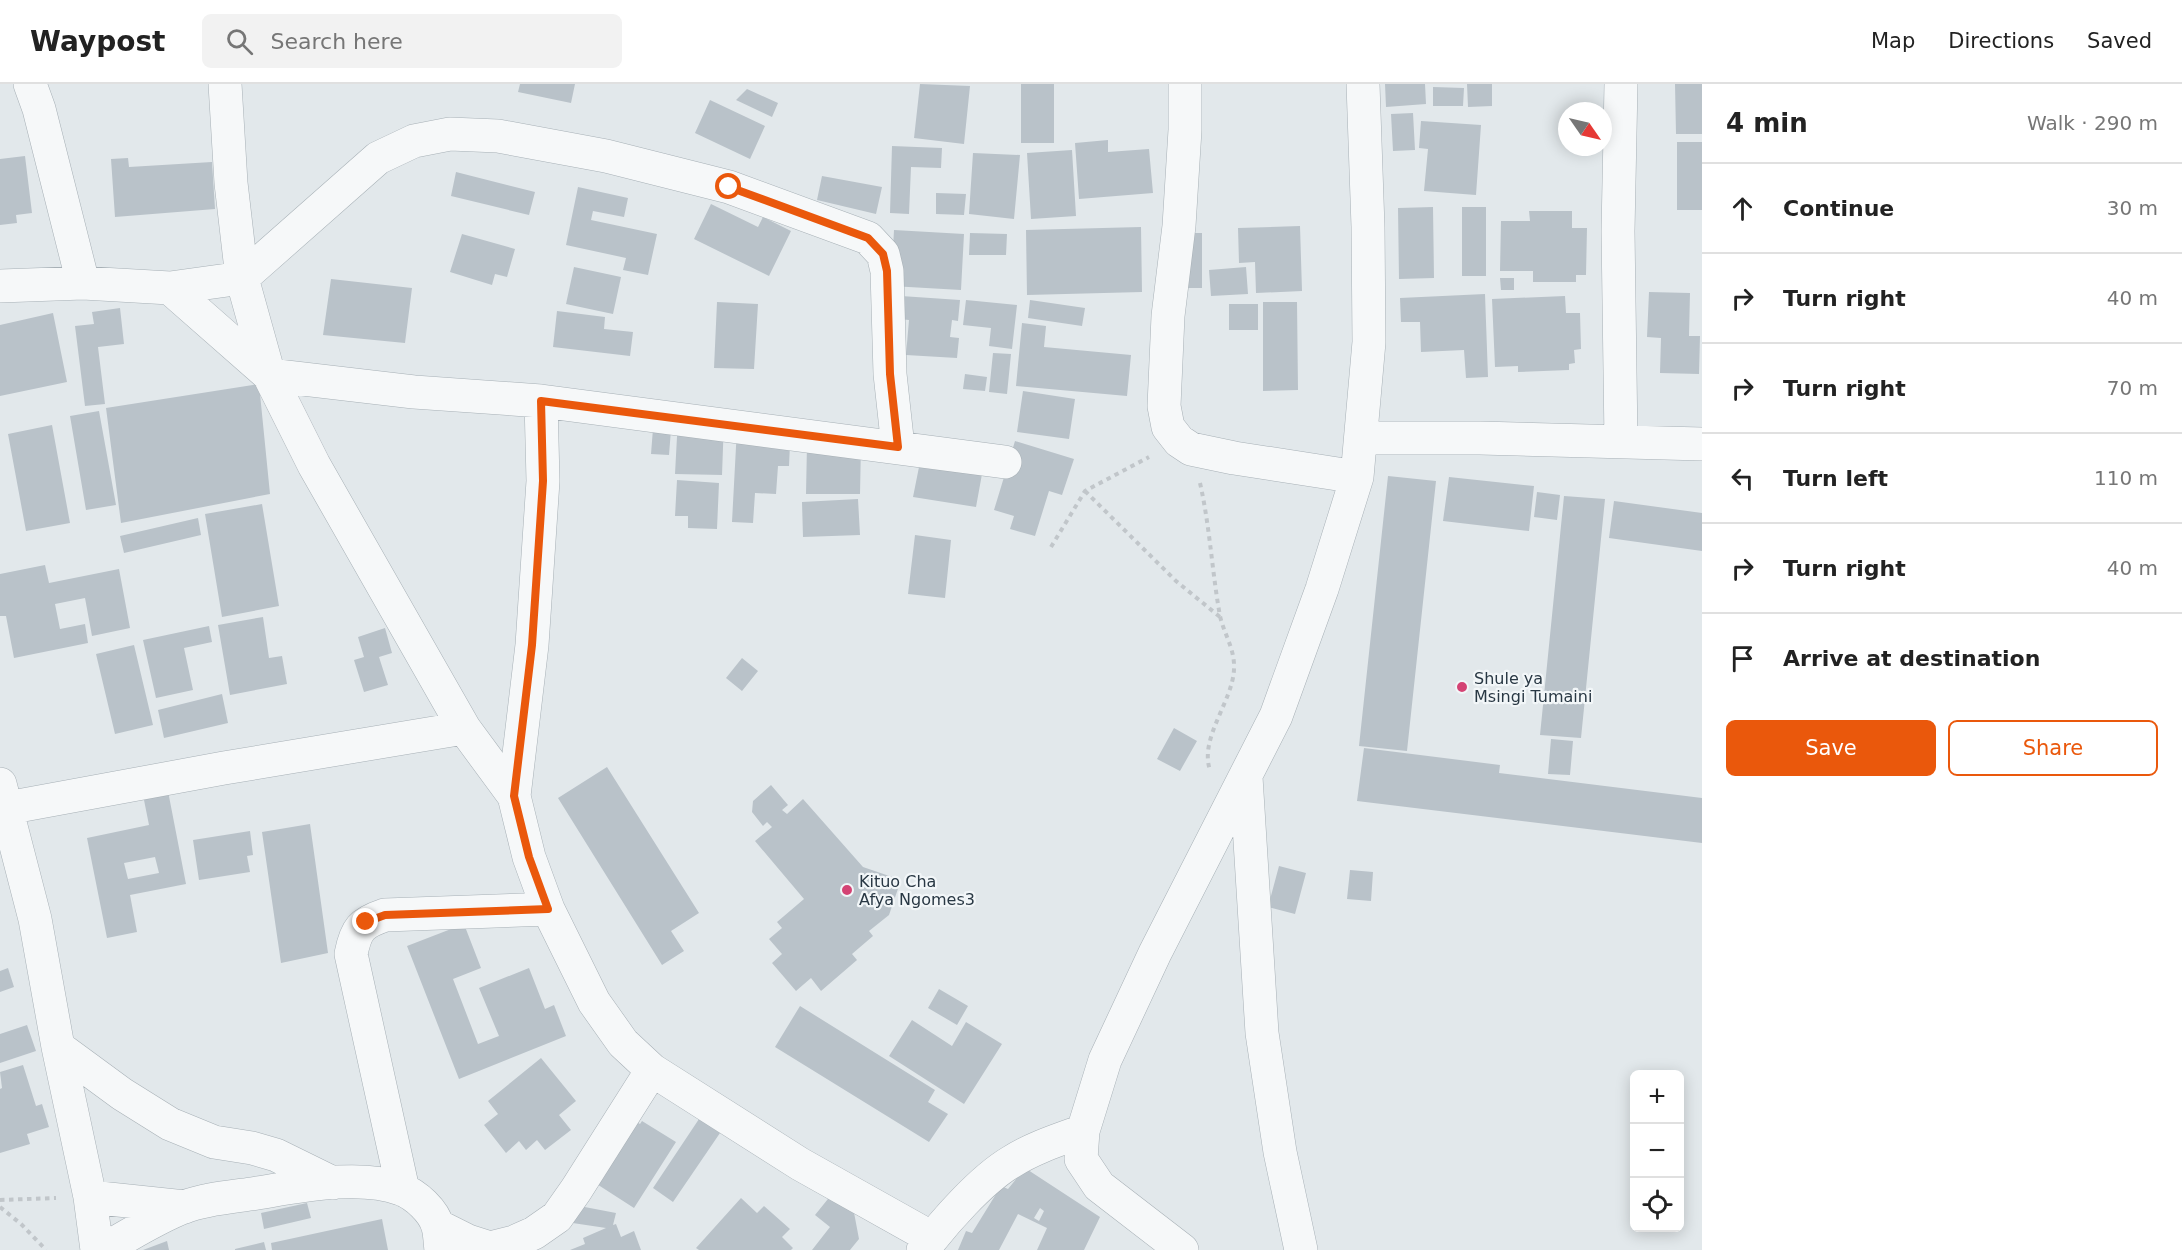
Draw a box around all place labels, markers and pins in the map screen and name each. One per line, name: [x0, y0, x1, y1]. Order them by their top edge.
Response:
place label: Shule ya Msingi Tumaini: [1474, 669, 1592, 706]
marker: Shule ya Msingi Tumaini: [1455, 680, 1469, 694]
place label: Kituo Cha Afya Ngomes3: [859, 872, 975, 909]
marker: Kituo Cha Afya Ngomes3: [840, 883, 854, 897]

